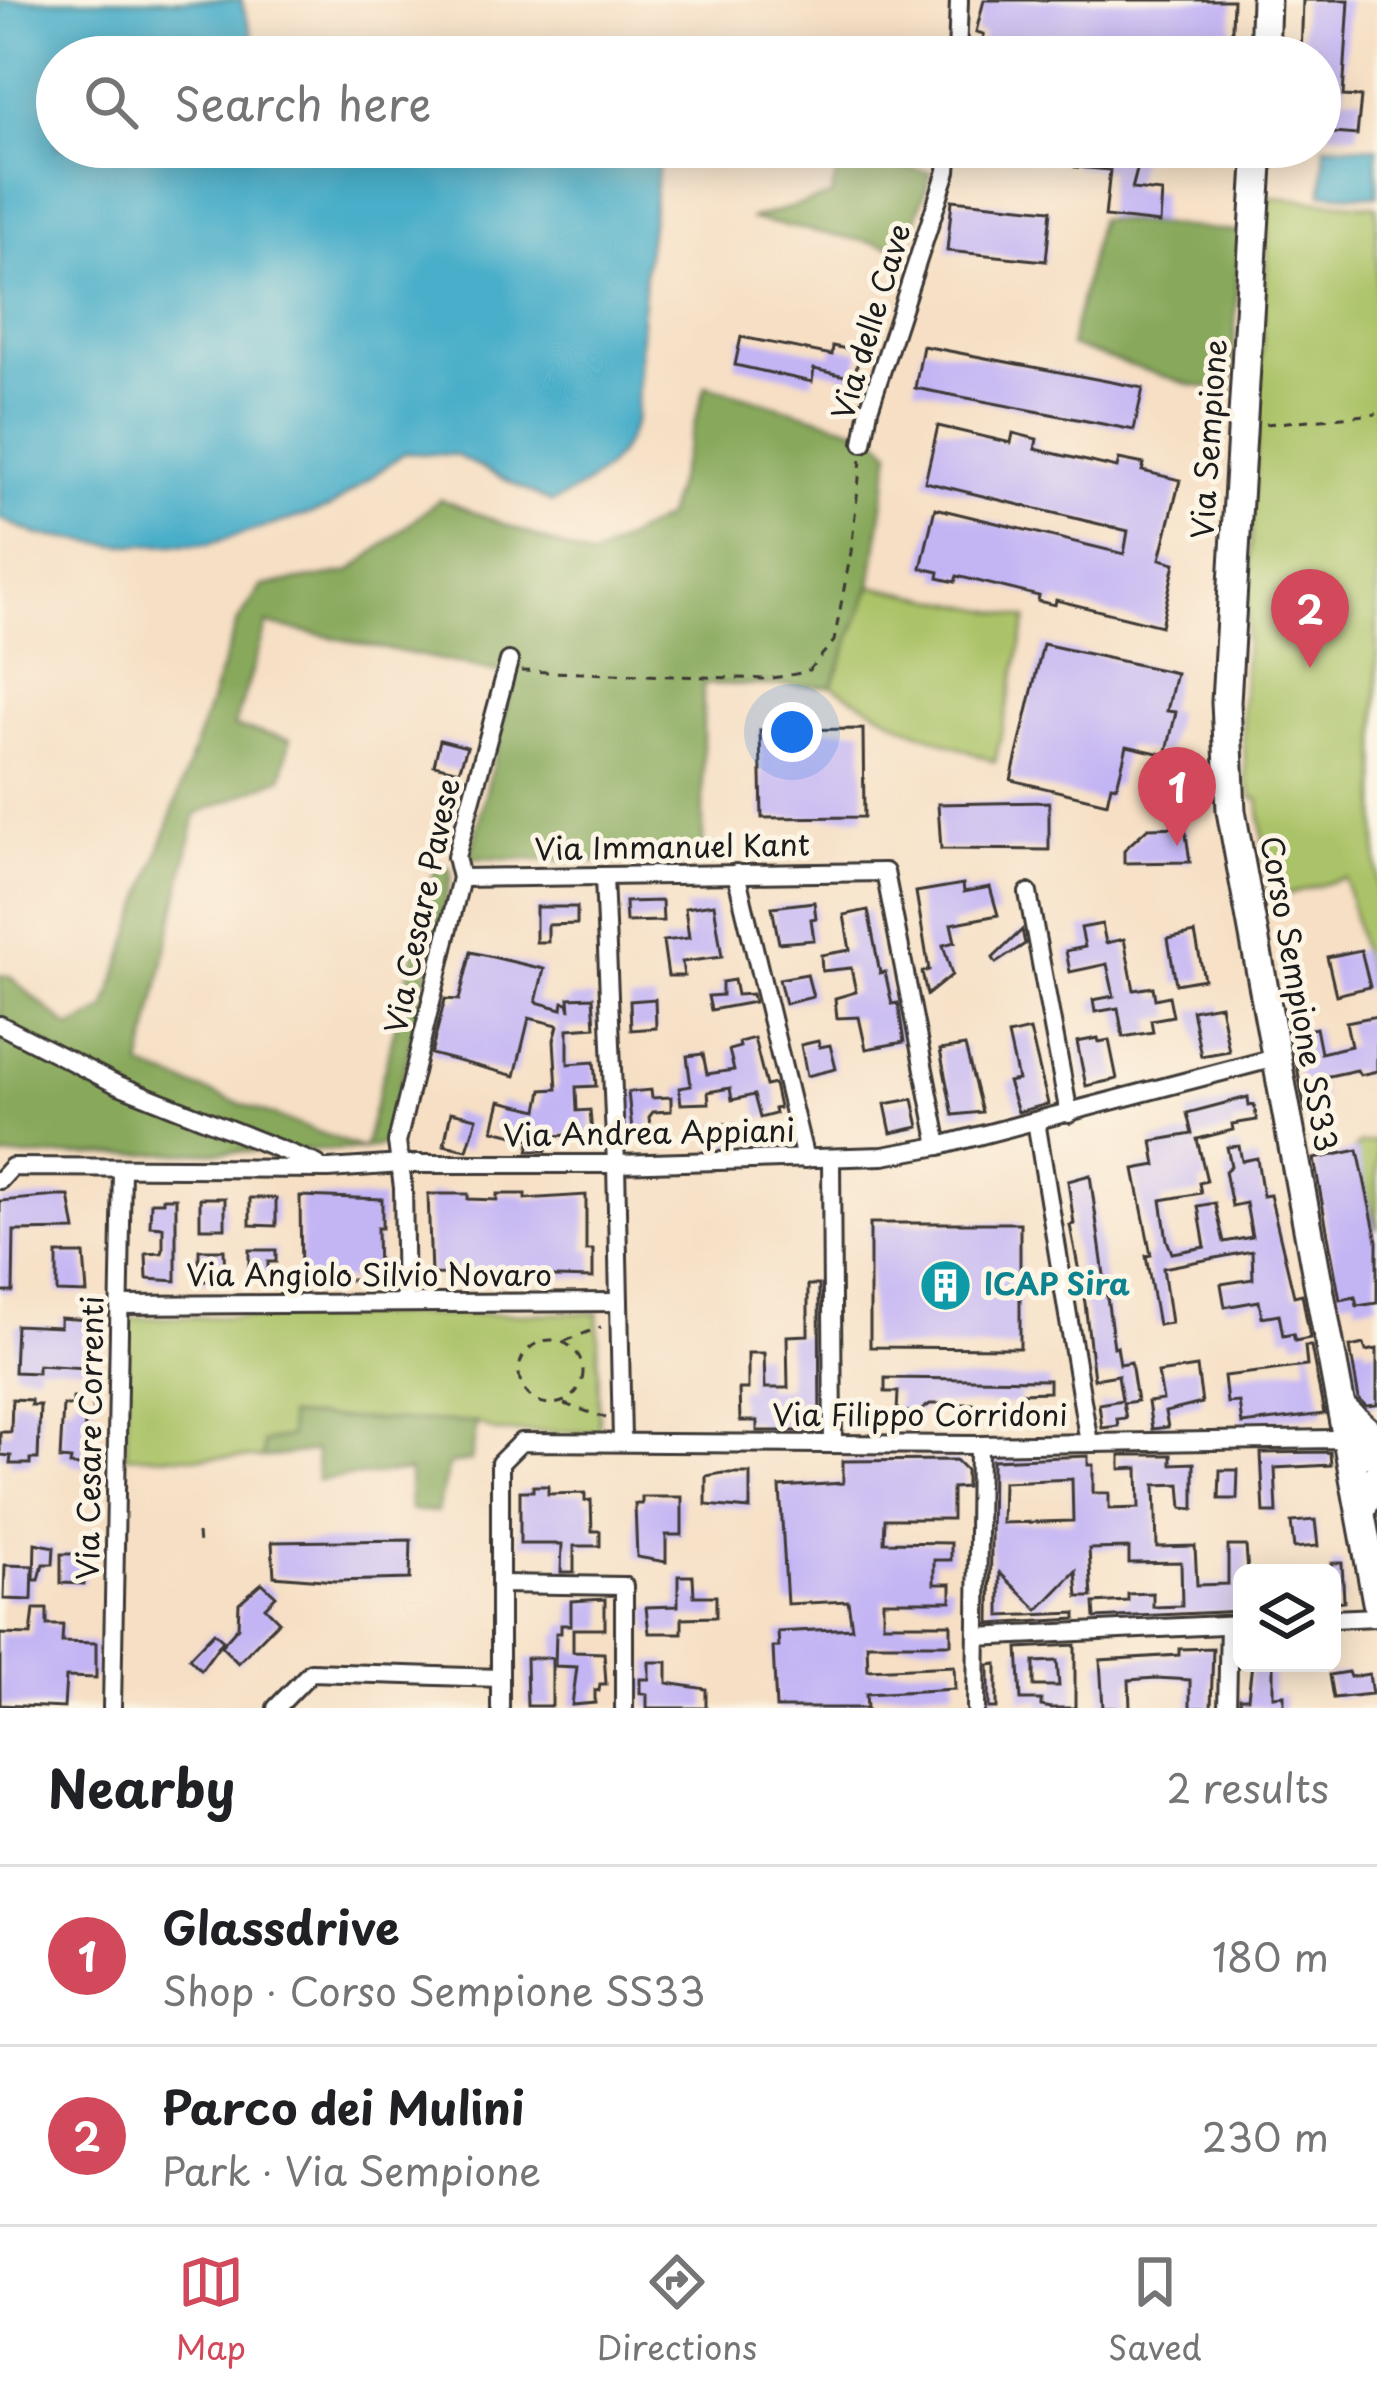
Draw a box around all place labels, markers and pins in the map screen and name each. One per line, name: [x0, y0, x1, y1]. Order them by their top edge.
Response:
pin: 2: [1271, 569, 1349, 668]
pin: 1: [1138, 747, 1216, 846]
building icon: ICAP Sira: [917, 1257, 973, 1313]
place label: ICAP Sira: [984, 1260, 1130, 1305]

